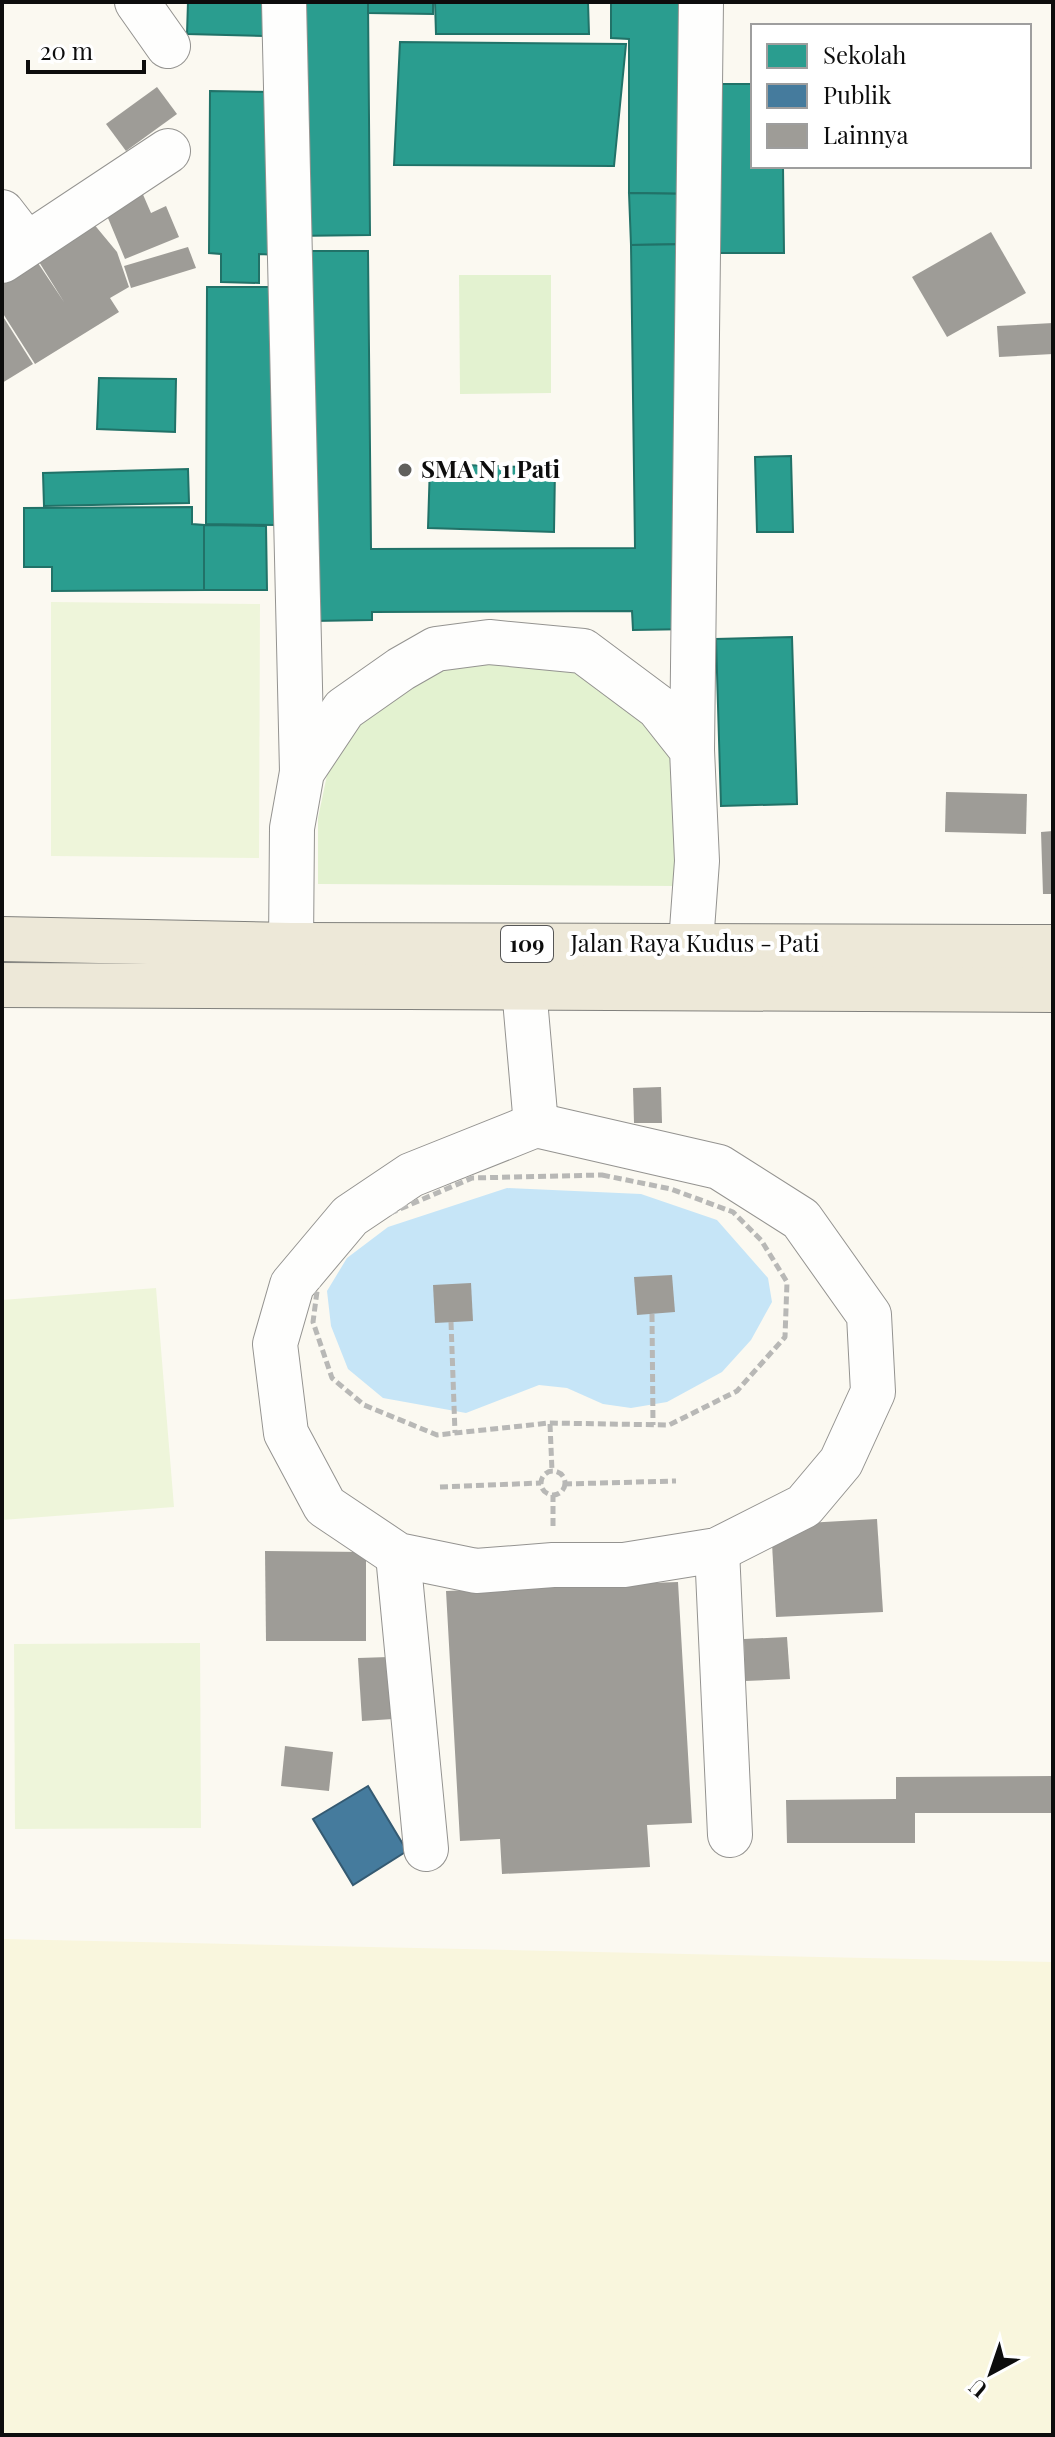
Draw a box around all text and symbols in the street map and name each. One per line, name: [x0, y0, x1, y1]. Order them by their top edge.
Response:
scale bar: [28, 24, 144, 74]
legend: [751, 24, 1031, 168]
text: 20 m: [40, 34, 93, 66]
text: Sekolah: [823, 38, 906, 70]
text: Publik: [823, 78, 892, 110]
text: Lainnya: [823, 118, 908, 150]
place label: SMA N 1 Pati: [421, 452, 561, 484]
marker: SMA N 1 Pati: [396, 461, 414, 479]
road number: 109: [501, 926, 553, 962]
street label: Jalan Raya Kudus - Pati: [570, 926, 819, 958]
north arrow: [951, 2333, 1031, 2413]
text: U: [962, 2373, 993, 2405]

